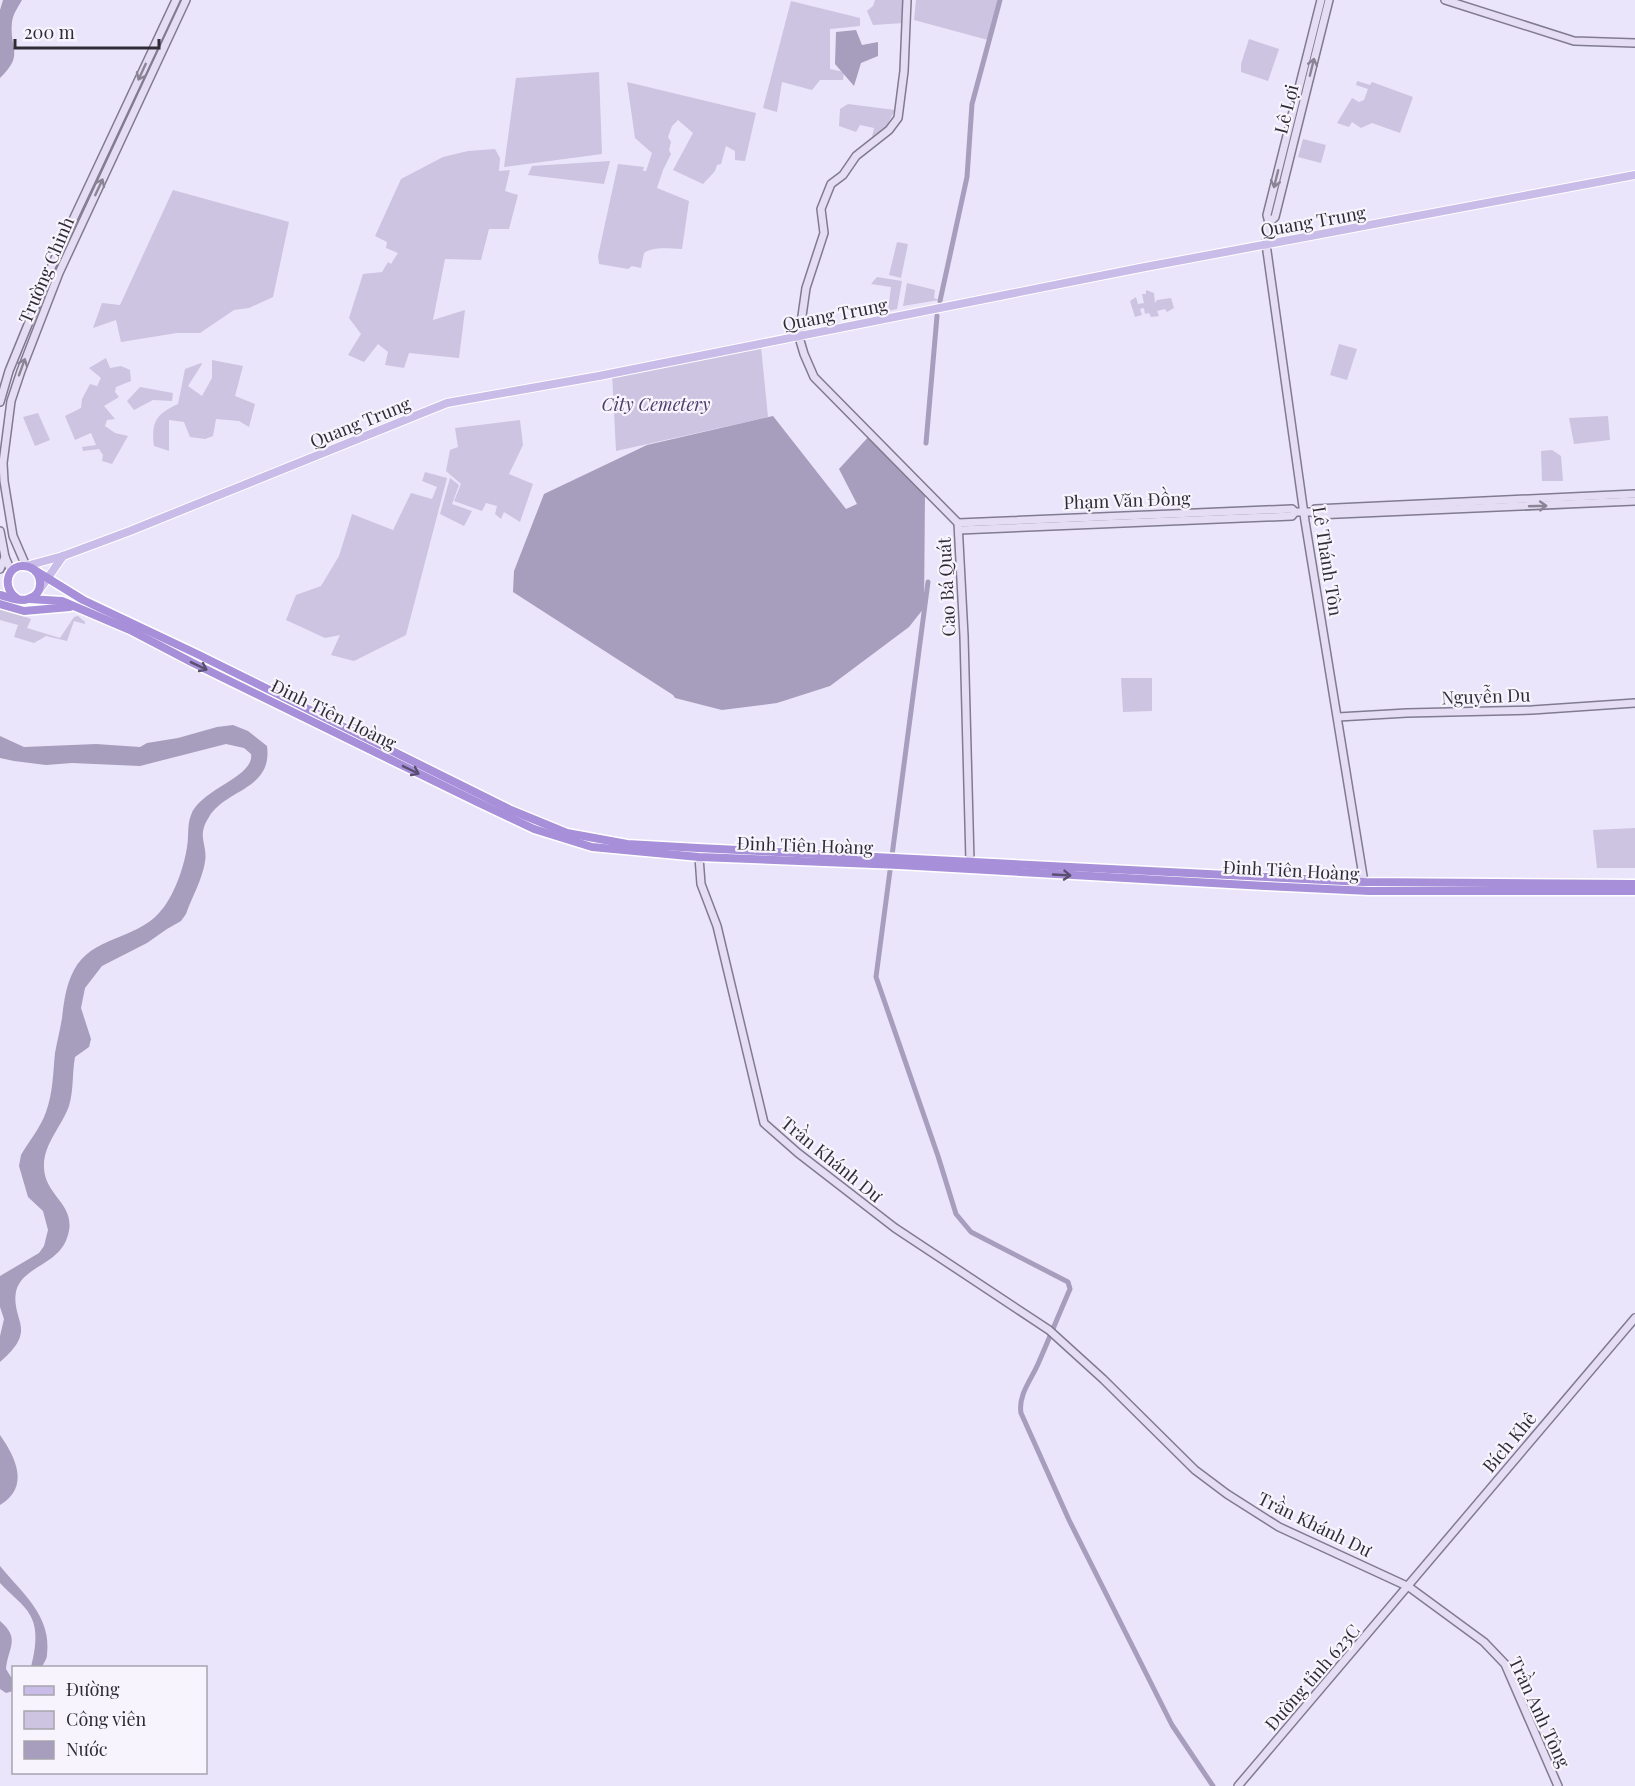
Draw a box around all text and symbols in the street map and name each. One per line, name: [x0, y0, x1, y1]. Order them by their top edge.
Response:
scale bar: [15, 12, 159, 50]
text: 200 m: [24, 20, 75, 44]
one-way arrow: [1307, 57, 1319, 76]
one-way arrow: [136, 63, 148, 81]
street label: Lê Lợi: [1268, 82, 1304, 136]
one-way arrow: [1270, 169, 1281, 188]
one-way arrow: [93, 179, 105, 197]
street label: Quang Trung: [1258, 200, 1368, 242]
street label: Trường Chinh: [13, 213, 79, 327]
street label: Quang Trung: [780, 292, 890, 336]
one-way arrow: [18, 358, 29, 377]
street label: Quang Trung: [306, 391, 414, 453]
park label: City Cemetery: [602, 392, 711, 416]
street label: Phạm Văn Đồng: [1063, 484, 1191, 514]
one-way arrow: [1527, 500, 1547, 512]
street label: Lê Thánh Tôn: [1307, 504, 1349, 618]
street label: Cao Bá Quát: [931, 536, 961, 637]
one-way arrow: [189, 661, 207, 672]
street label: Đinh Tiên Hoàng: [267, 673, 401, 755]
street label: Nguyễn Du: [1441, 682, 1532, 710]
one-way arrow: [402, 765, 420, 777]
street label: Đinh Tiên Hoàng: [736, 831, 874, 859]
street label: Đinh Tiên Hoàng: [1222, 854, 1360, 886]
one-way arrow: [1052, 870, 1072, 881]
street label: Trần Khánh Dư: [776, 1109, 889, 1208]
street label: Bích Khê: [1477, 1407, 1541, 1477]
street label: Trần Khánh Dư: [1254, 1484, 1377, 1562]
street label: Đường tỉnh 623C: [1259, 1619, 1365, 1735]
street label: Trần Anh Tông: [1504, 1652, 1578, 1772]
legend: [12, 1666, 207, 1774]
text: Đường: [66, 1677, 120, 1701]
text: Công viên: [66, 1707, 147, 1731]
text: Nước: [66, 1737, 108, 1761]

